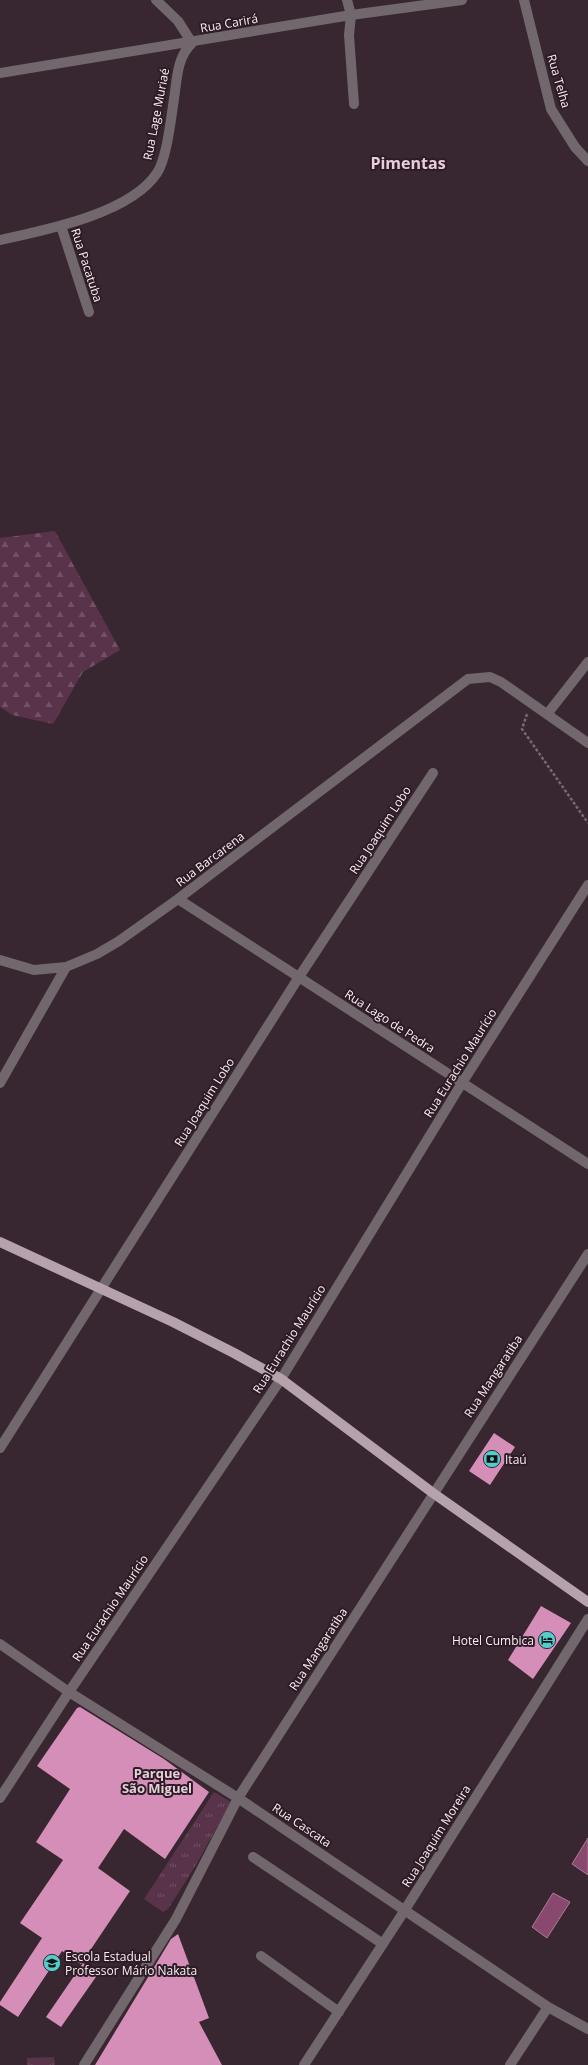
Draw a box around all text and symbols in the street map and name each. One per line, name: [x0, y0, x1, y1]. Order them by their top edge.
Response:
street label: Rua Carirá: [199, 10, 259, 36]
street label: Rua Telha: [543, 52, 575, 110]
street label: Rua Lage Muriaé: [139, 66, 173, 161]
district label: Pimentas: [370, 152, 446, 174]
street label: Rua Pacatuba: [67, 226, 107, 304]
street label: Rua Joaquim Lobo: [345, 783, 415, 877]
street label: Rua Barcarena: [172, 828, 248, 890]
street label: Rua Lago de Pedra: [342, 985, 438, 1057]
street label: Rua Eurachio Maurício: [420, 1005, 500, 1121]
street label: Rua Joaquim Lobo: [170, 1054, 238, 1150]
street label: Rua Eurachio Maurício: [249, 1281, 329, 1397]
street label: Rua Mangaratiba: [460, 1331, 526, 1421]
bank icon: Itaú: [482, 1449, 502, 1469]
place label: Itaú: [505, 1451, 527, 1468]
street label: Rua Eurachio Maurício: [68, 1551, 152, 1665]
street label: Rua Mangaratiba: [285, 1604, 351, 1694]
hotel icon: Hotel Cumbica: [537, 1630, 557, 1650]
place label: Hotel Cumbica: [452, 1632, 534, 1649]
district label: Parque São Miguel: [122, 1764, 192, 1797]
street label: Rua Joaquim Moreira: [398, 1782, 474, 1890]
street label: Rua Cascata: [269, 1799, 335, 1851]
place label: Escola Estadual Professor Mário Nakata: [65, 1948, 197, 1979]
school or university icon: Escola Estadual Professor Mário Nakata: [42, 1953, 62, 1973]

